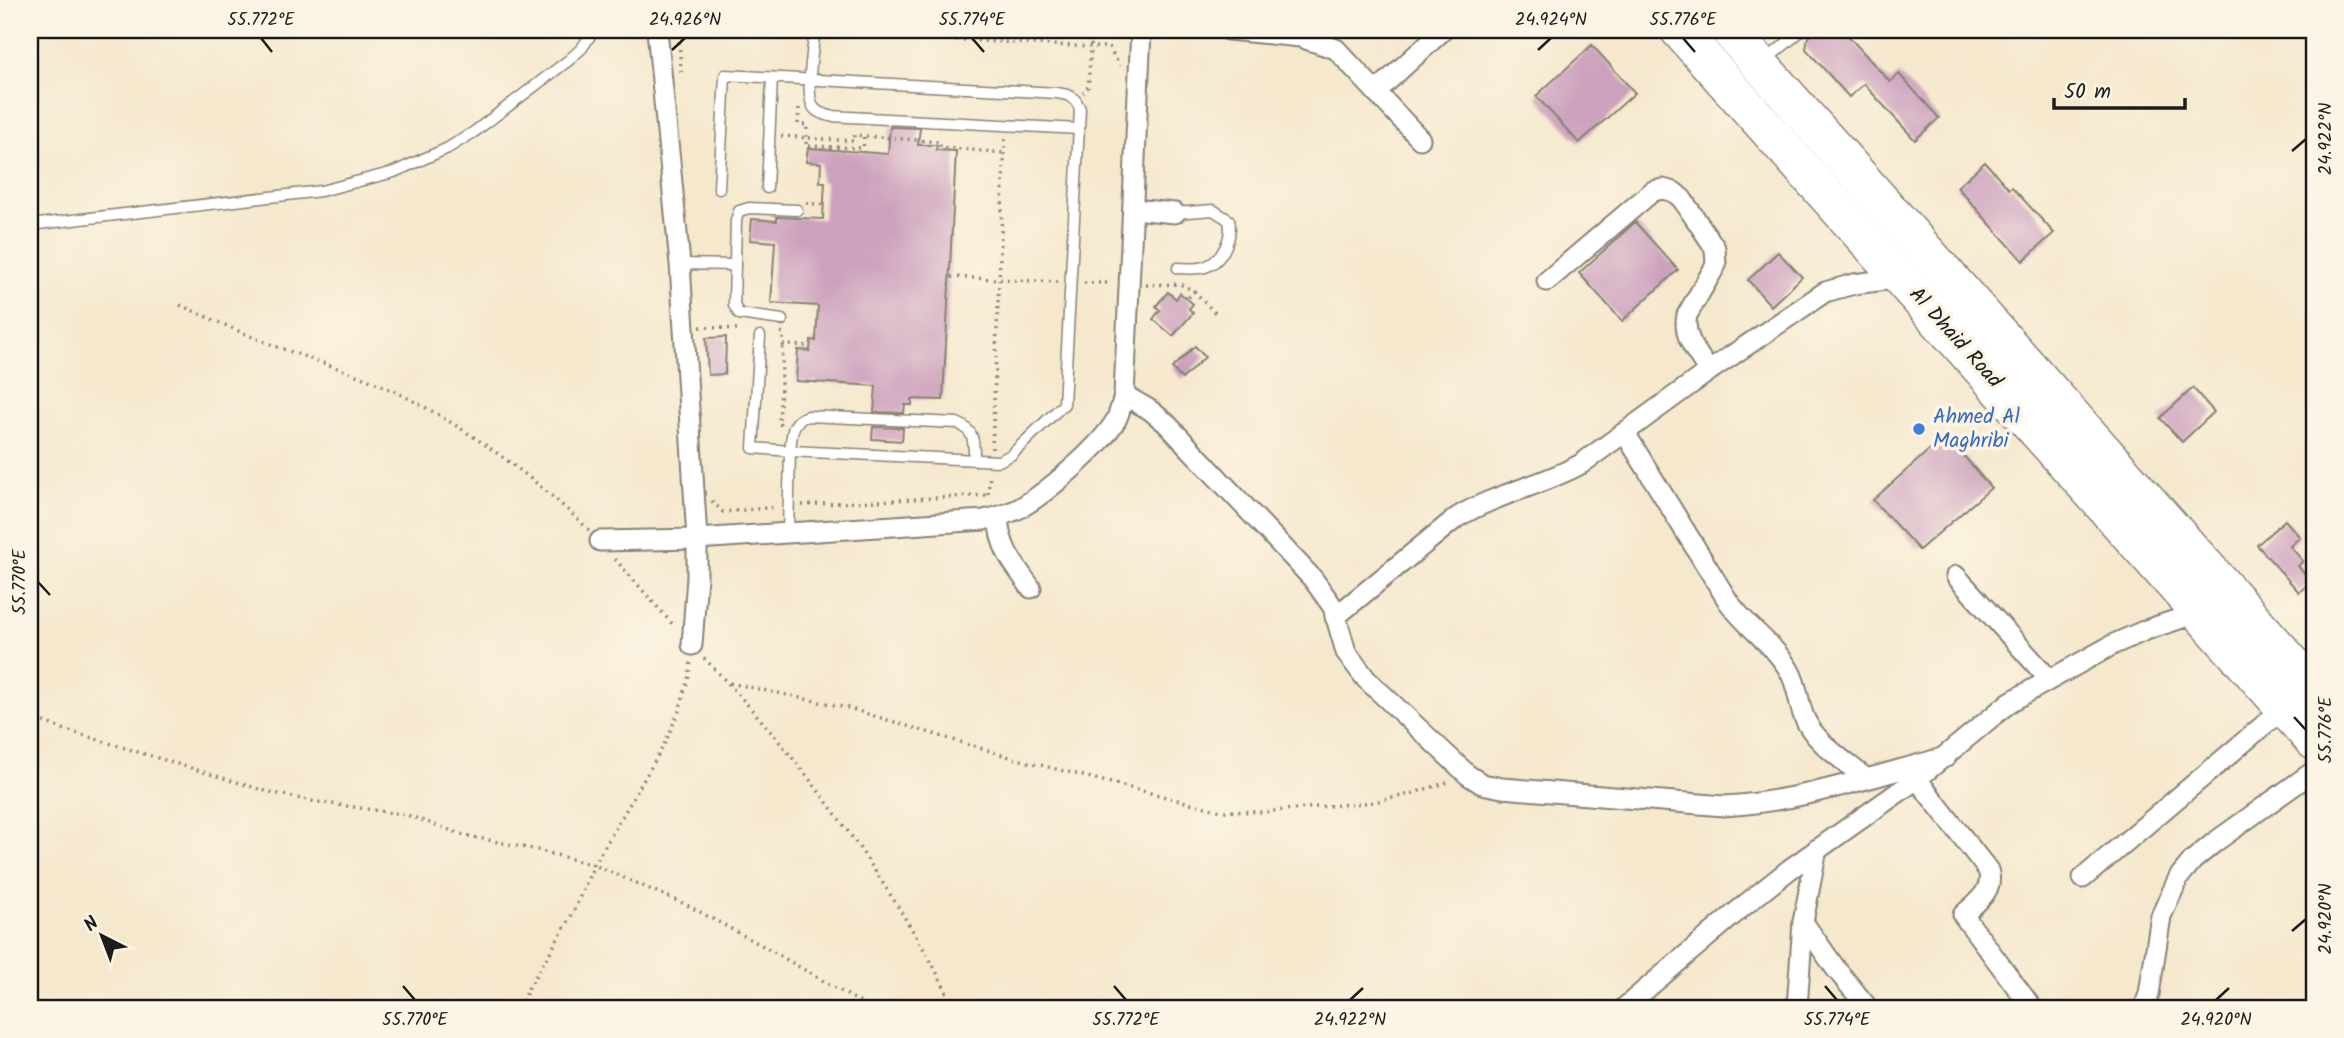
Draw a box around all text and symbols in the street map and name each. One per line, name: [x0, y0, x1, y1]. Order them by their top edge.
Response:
text: 55.772°E: [227, 6, 295, 35]
text: 24.926°N: [649, 6, 721, 35]
text: 55.774°E: [939, 6, 1006, 35]
text: 24.924°N: [1515, 6, 1587, 35]
text: 55.776°E: [1650, 6, 1717, 35]
scale bar: [2054, 66, 2185, 110]
text: 50 m: [2064, 76, 2111, 109]
text: 24.922°N: [2312, 103, 2341, 175]
street label: Al Dhaid Road: [1900, 280, 2010, 397]
place label: Ahmed Al Maghribi: [1933, 401, 2020, 458]
marker: Ahmed Al Maghribi: [1911, 421, 1927, 437]
text: 55.770°E: [6, 549, 35, 615]
text: 55.776°E: [2312, 696, 2341, 763]
text: 24.920°N: [2312, 883, 2341, 955]
north arrow: [66, 902, 136, 972]
text: N: [77, 910, 106, 940]
text: 55.770°E: [382, 1006, 448, 1035]
text: 55.772°E: [1092, 1006, 1160, 1035]
text: 24.922°N: [1314, 1006, 1386, 1035]
text: 55.774°E: [1804, 1006, 1871, 1035]
text: 24.920°N: [2180, 1006, 2252, 1035]

